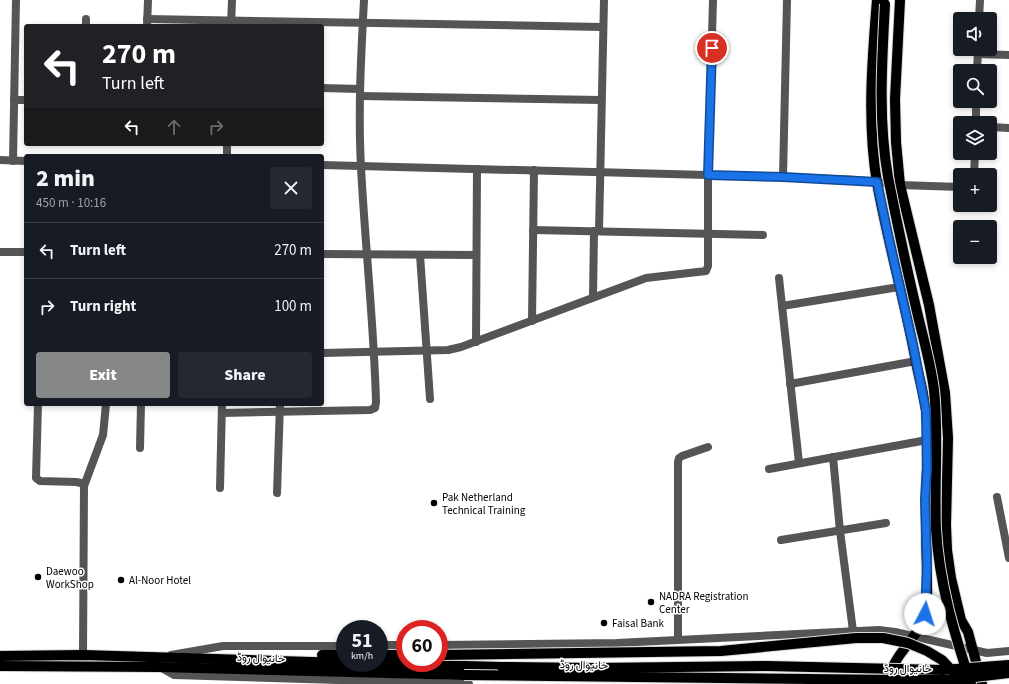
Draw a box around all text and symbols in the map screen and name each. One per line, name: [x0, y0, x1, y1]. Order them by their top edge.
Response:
map controls: [953, 12, 997, 264]
button: sound: [953, 12, 997, 56]
pin: [695, 31, 729, 65]
text: 270 m: [102, 34, 176, 74]
icon: arrive: [701, 37, 723, 59]
icon: left: [36, 40, 88, 92]
button: search: [953, 64, 997, 108]
text: Turn left: [102, 71, 164, 96]
icon: left: [121, 116, 143, 138]
icon: ahead: [163, 116, 185, 138]
icon: right: [205, 116, 227, 138]
button: layers: [953, 116, 997, 160]
text: 2 min: [36, 161, 95, 196]
button: close: [270, 167, 312, 209]
button: +: [953, 168, 997, 212]
text: 450 m · 10:16: [36, 194, 106, 212]
button: −: [953, 220, 997, 264]
icon: left: [36, 240, 58, 262]
text: Turn left: [70, 240, 126, 261]
text: 270 m: [274, 240, 312, 261]
icon: right: [36, 296, 58, 318]
text: Turn right: [70, 296, 136, 317]
text: 100 m: [274, 296, 312, 317]
button: Exit: [36, 352, 170, 398]
button: Share: [178, 352, 312, 398]
place label: Pak Netherland Technical Training: [442, 490, 526, 518]
marker: Pak Netherland Technical Training: [429, 498, 439, 508]
place label: Daewoo WorkShop: [46, 564, 94, 592]
marker: Daewoo WorkShop: [33, 572, 43, 582]
place label: Al-Noor Hotel: [129, 573, 191, 588]
marker: Al-Noor Hotel: [116, 575, 126, 585]
place label: NADRA Registration Center: [659, 589, 748, 617]
position arrow: [904, 593, 946, 635]
marker: NADRA Registration Center: [646, 597, 656, 607]
place label: Faisal Bank: [612, 616, 665, 631]
marker: Faisal Bank: [599, 618, 609, 628]
speed limit sign: 60: [396, 620, 448, 672]
text: 51: [351, 627, 373, 655]
text: km/h: [351, 649, 373, 663]
street label: خانیوال روڈ: [237, 650, 285, 666]
street label: خانیوال روڈ: [560, 657, 608, 673]
street label: خانیوال روڈ: [884, 661, 932, 676]

